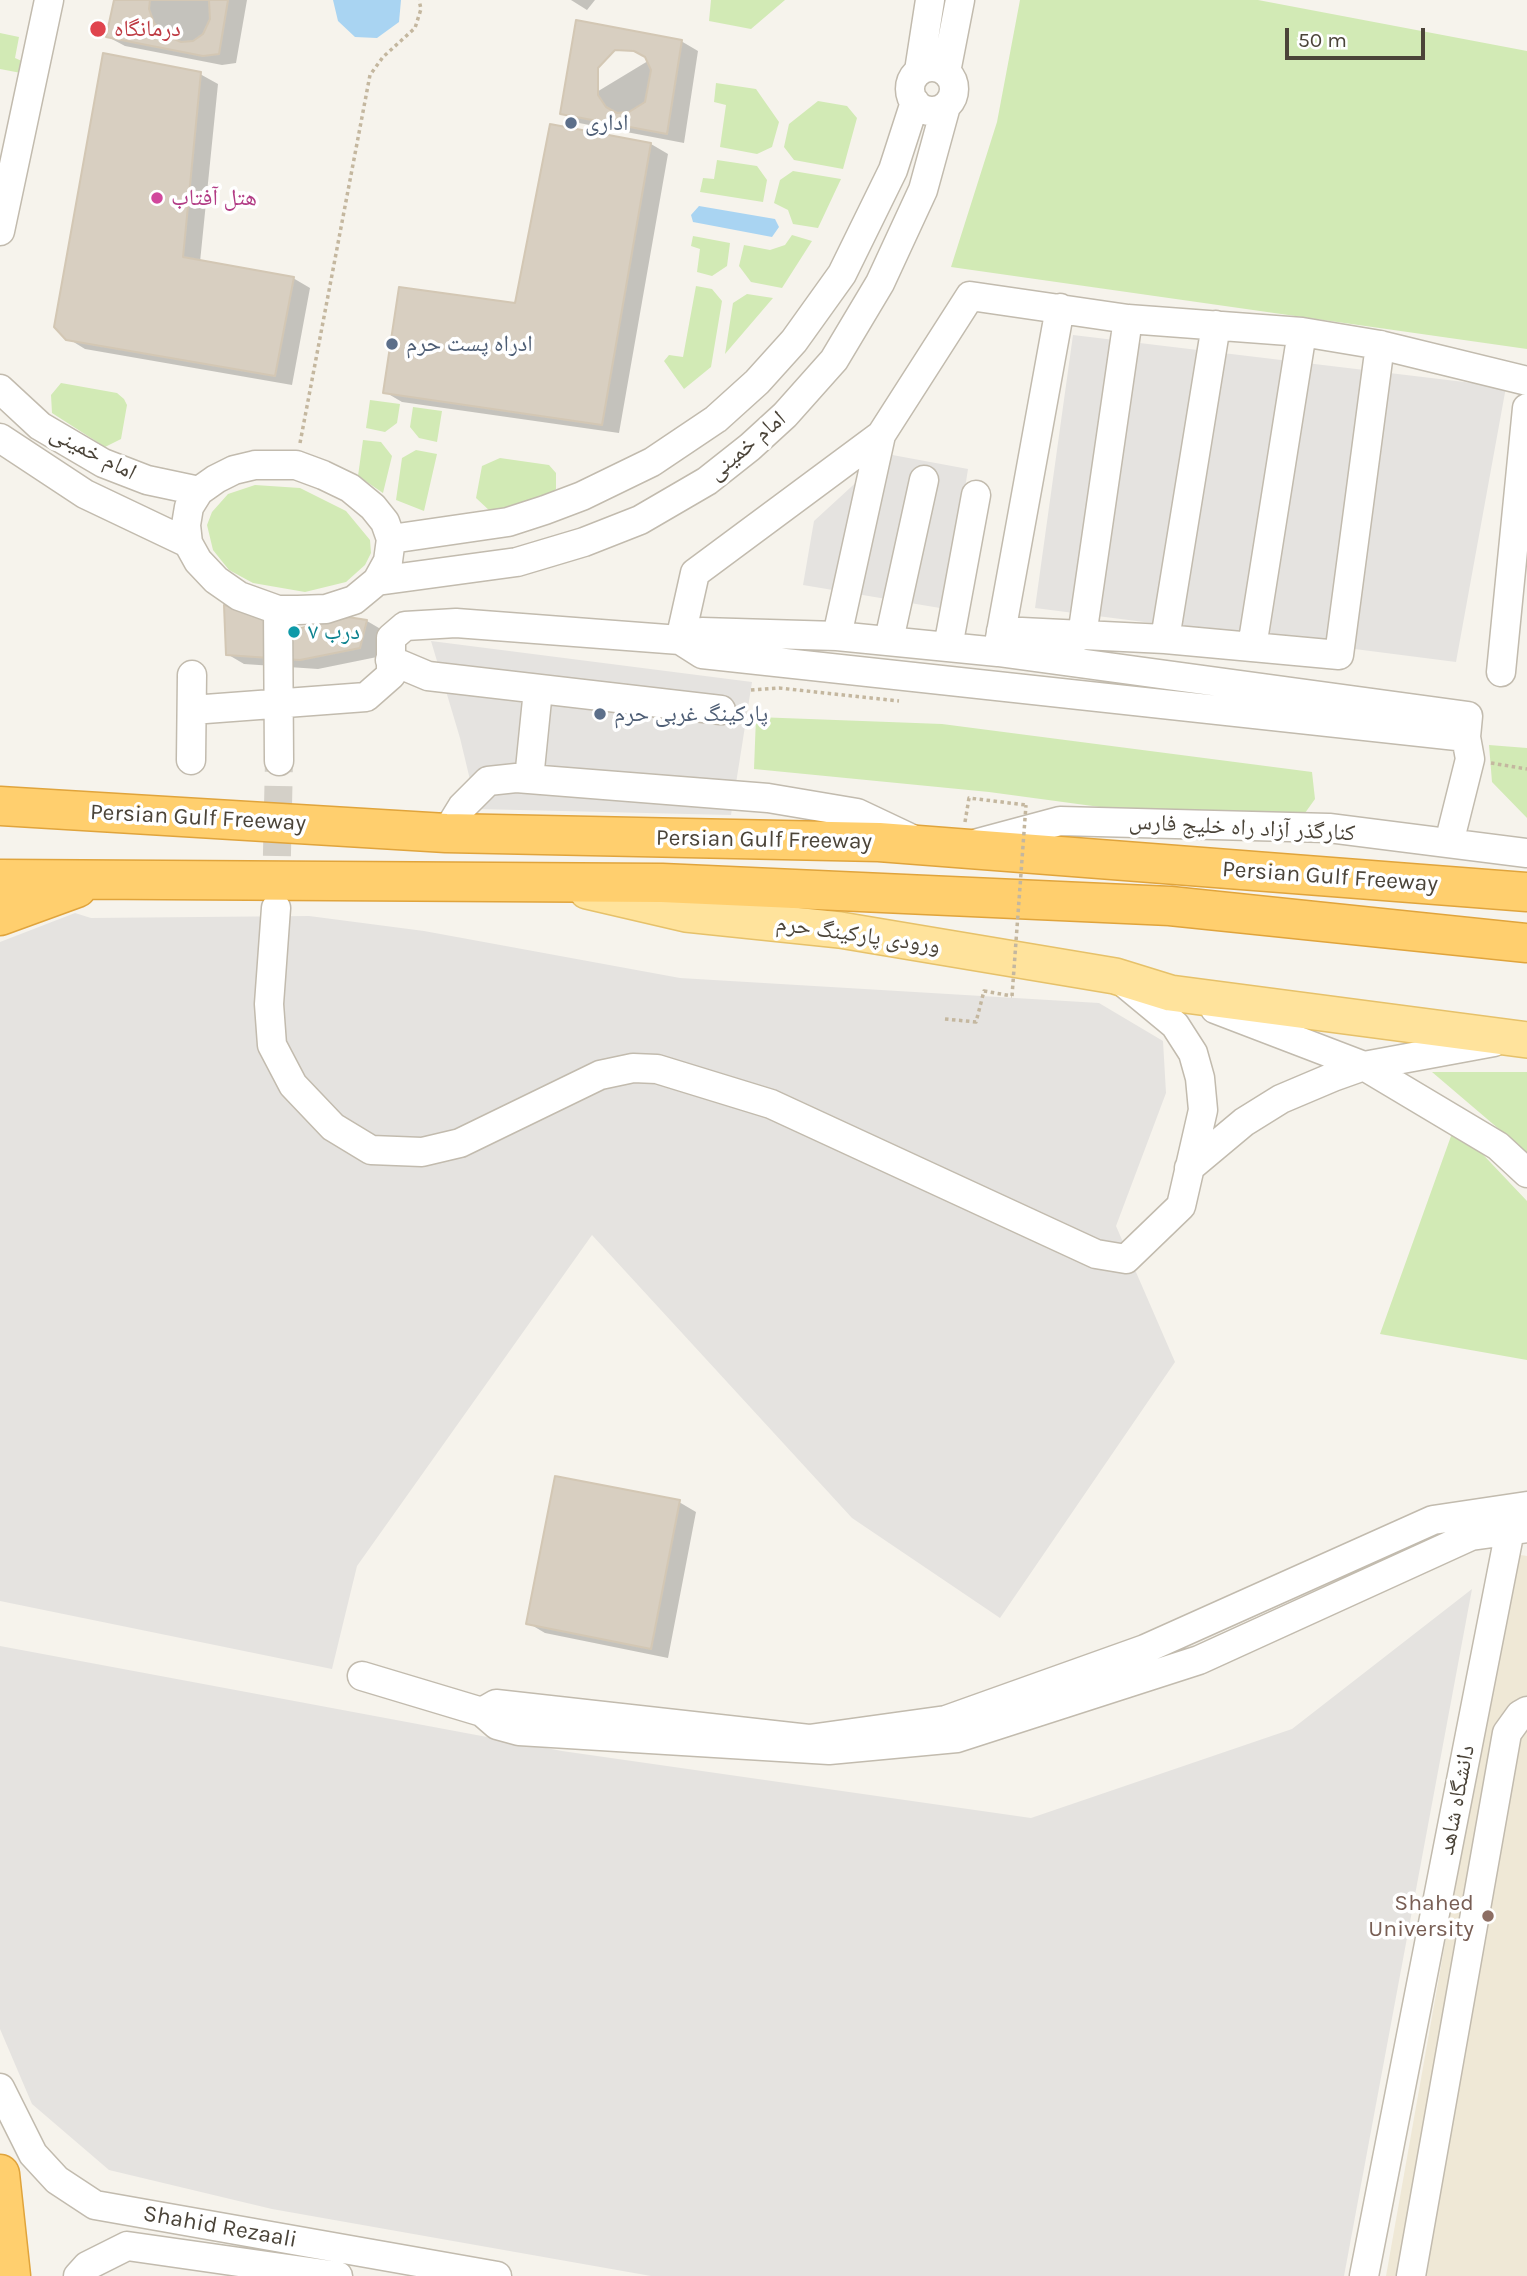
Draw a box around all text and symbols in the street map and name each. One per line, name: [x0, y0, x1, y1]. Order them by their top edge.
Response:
scale bar: [1289, 14, 1429, 58]
place label: درمانگاه: [114, 15, 181, 43]
marker: درمانگاه: [88, 19, 108, 39]
text: 50 m: [1298, 28, 1347, 52]
place label: اداری: [585, 109, 629, 137]
marker: اداری: [563, 115, 579, 131]
place label: هتل آفتاب: [171, 184, 257, 212]
marker: هتل آفتاب: [149, 190, 165, 206]
place label: ادراه پست حرم: [406, 330, 533, 358]
marker: ادراه پست حرم: [384, 336, 400, 352]
street label: امام خمینی: [702, 405, 792, 487]
street label: امام خمینی: [45, 419, 141, 487]
place label: درب ۷: [308, 618, 360, 646]
marker: درب ۷: [286, 624, 302, 640]
place label: پارکینگ غربی حرم: [614, 700, 768, 728]
marker: پارکینگ غربی حرم: [592, 706, 608, 722]
street label: Persian Gulf Freeway: [89, 799, 307, 837]
street label: کنارگذر آزاد راه خلیج فارس: [1128, 808, 1356, 848]
street label: Persian Gulf Freeway: [656, 824, 872, 856]
street label: Persian Gulf Freeway: [1221, 856, 1439, 898]
street label: ورودی پارکینگ حرم: [774, 910, 942, 960]
street label: دانشگاه شاهد: [1433, 1743, 1481, 1857]
place label: Shahed University: [1368, 1889, 1474, 1943]
marker: Shahed University: [1480, 1908, 1496, 1924]
street label: Shahid Rezaali: [141, 2200, 299, 2254]

